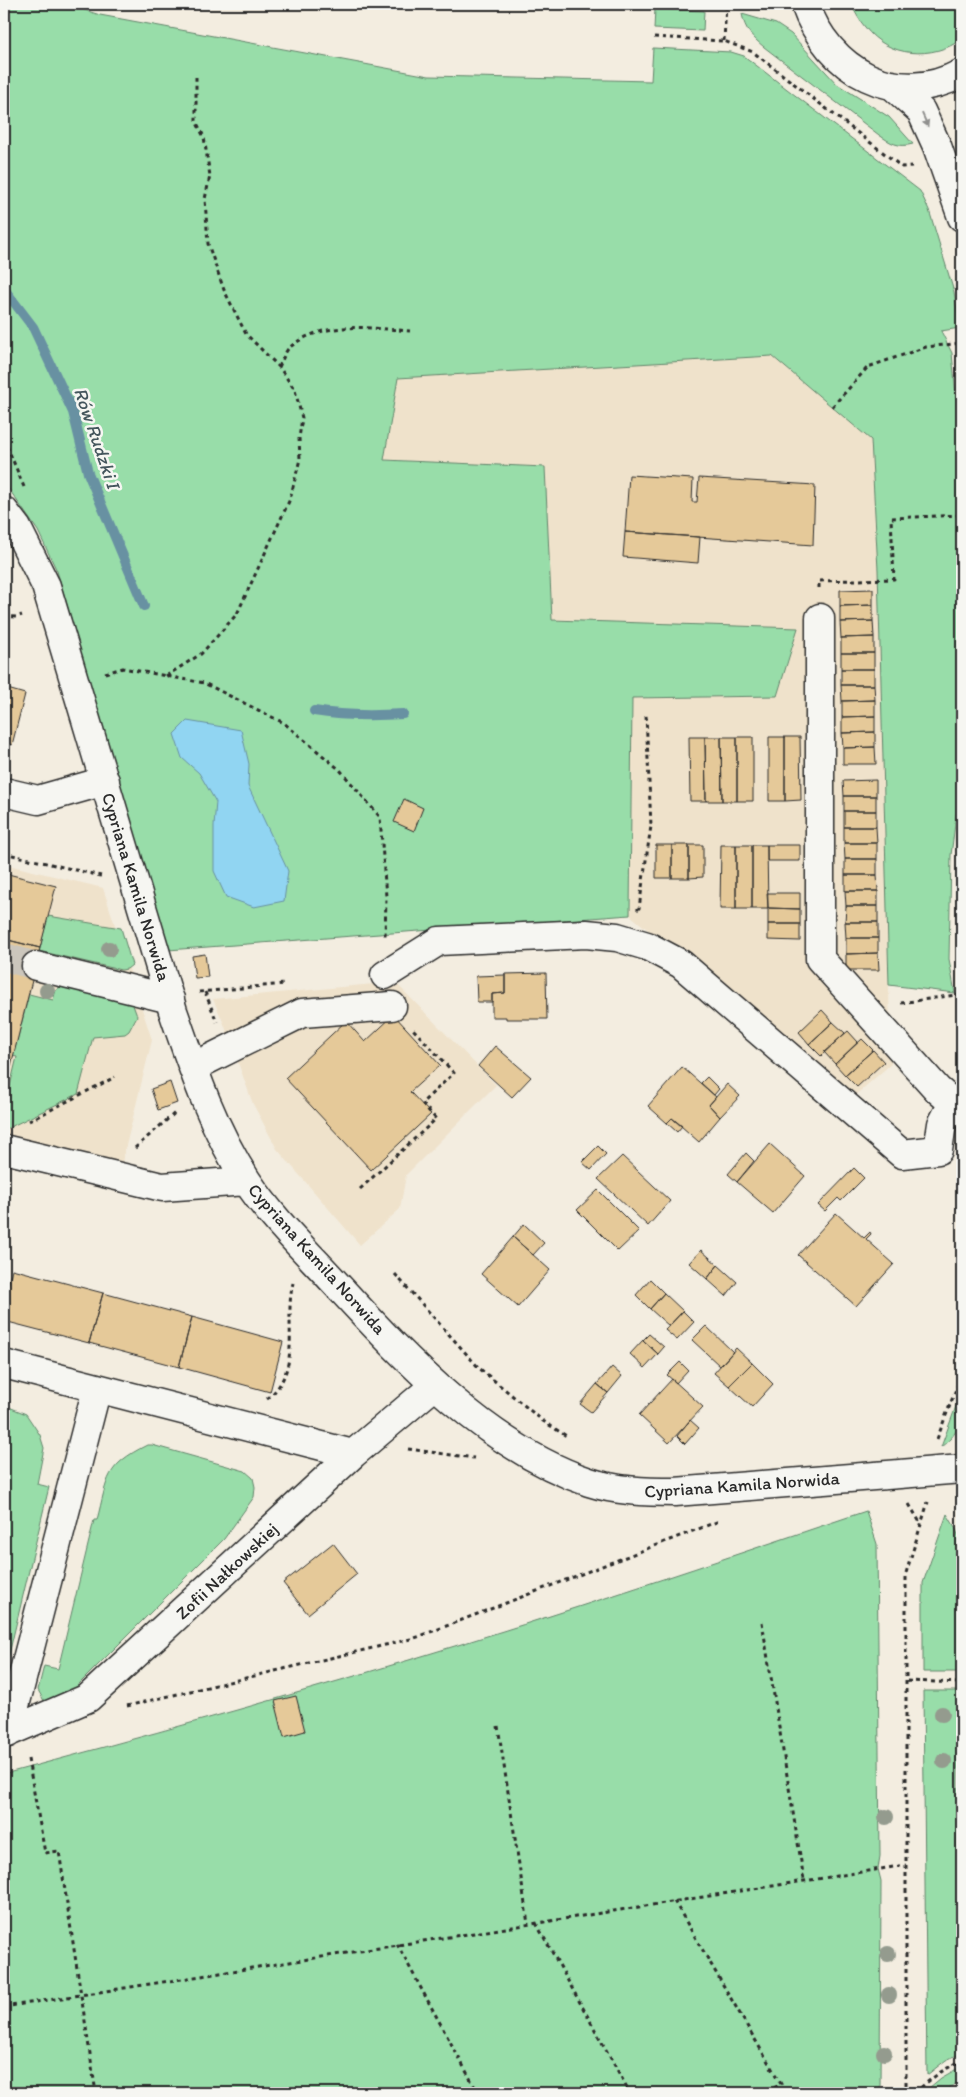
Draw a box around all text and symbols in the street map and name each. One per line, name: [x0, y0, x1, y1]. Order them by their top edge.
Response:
one-way arrow: [922, 113, 930, 127]
water label: Rów Rudzki I: [69, 384, 126, 494]
street label: Cypriana Kamila Norwida: [97, 790, 175, 984]
street label: Cypriana Kamila Norwida: [243, 1179, 391, 1340]
street label: Cypriana Kamila Norwida: [644, 1467, 841, 1503]
street label: Zofii Nałkowskiej: [171, 1518, 283, 1624]

